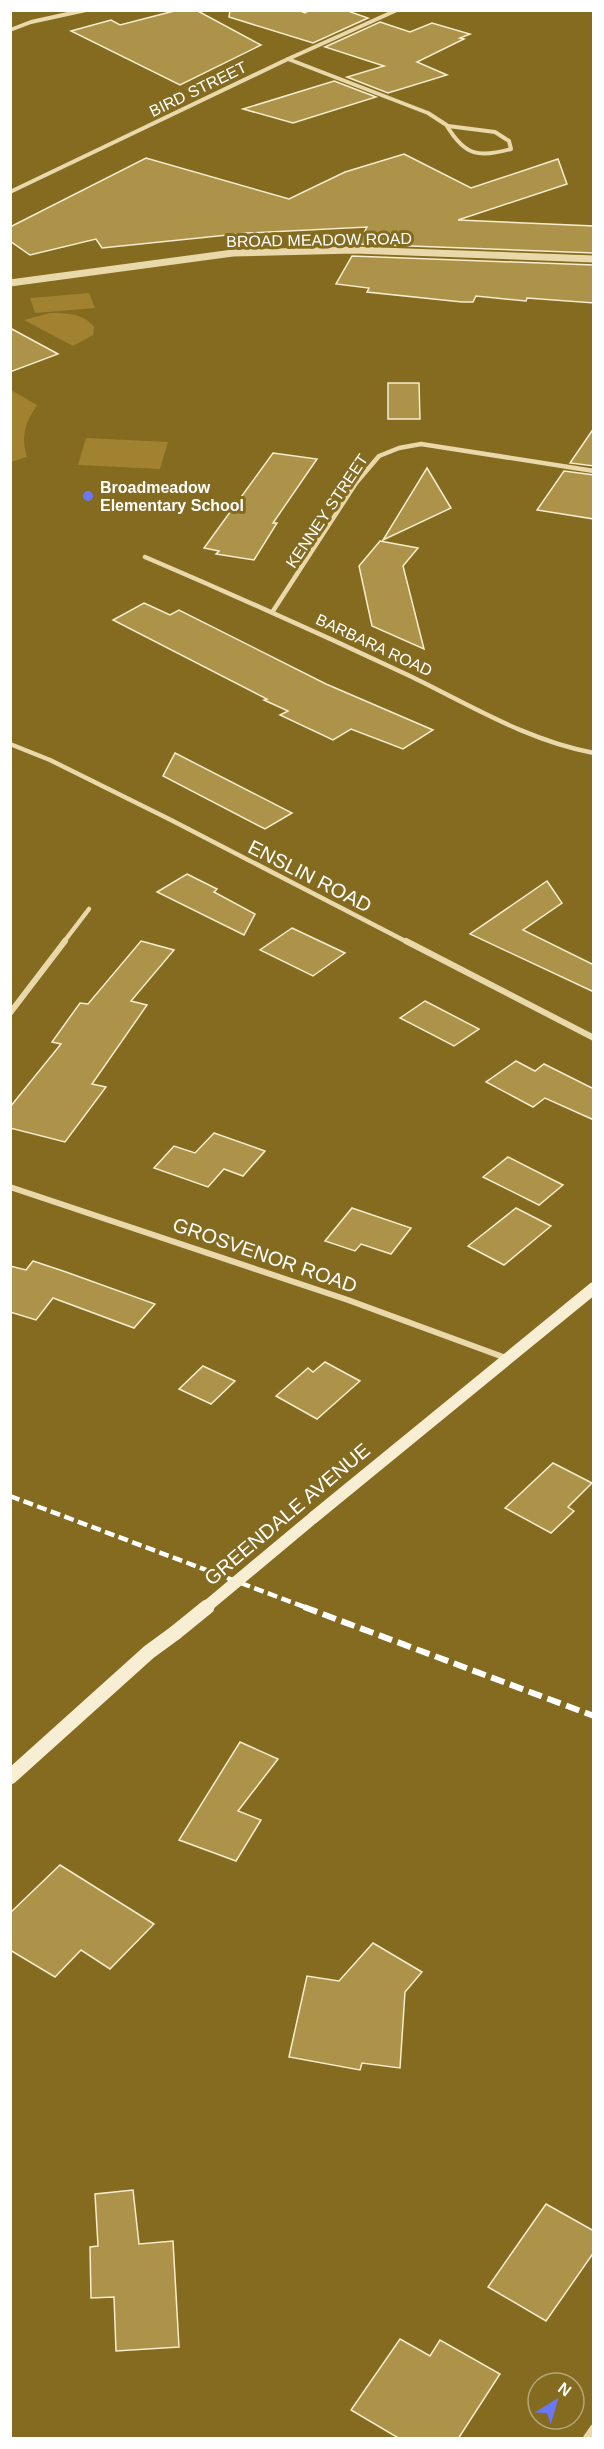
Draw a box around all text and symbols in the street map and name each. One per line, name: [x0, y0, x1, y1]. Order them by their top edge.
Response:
street label: BIRD STREET: [147, 58, 249, 120]
street label: BROAD MEADOW ROAD: [226, 230, 412, 250]
street label: KENNEY STREET: [283, 451, 371, 571]
place label: Broadmeadow Elementary School: [100, 479, 244, 514]
marker: Broadmeadow Elementary School: [81, 489, 95, 503]
street label: BARBARA ROAD: [313, 611, 435, 679]
street label: ENSLIN ROAD: [245, 835, 375, 917]
street label: GROSVENOR ROAD: [170, 1213, 360, 1297]
street label: GREENDALE AVENUE: [200, 1439, 374, 1589]
north arrow: [526, 2371, 586, 2431]
text: N: [555, 2379, 574, 2400]

